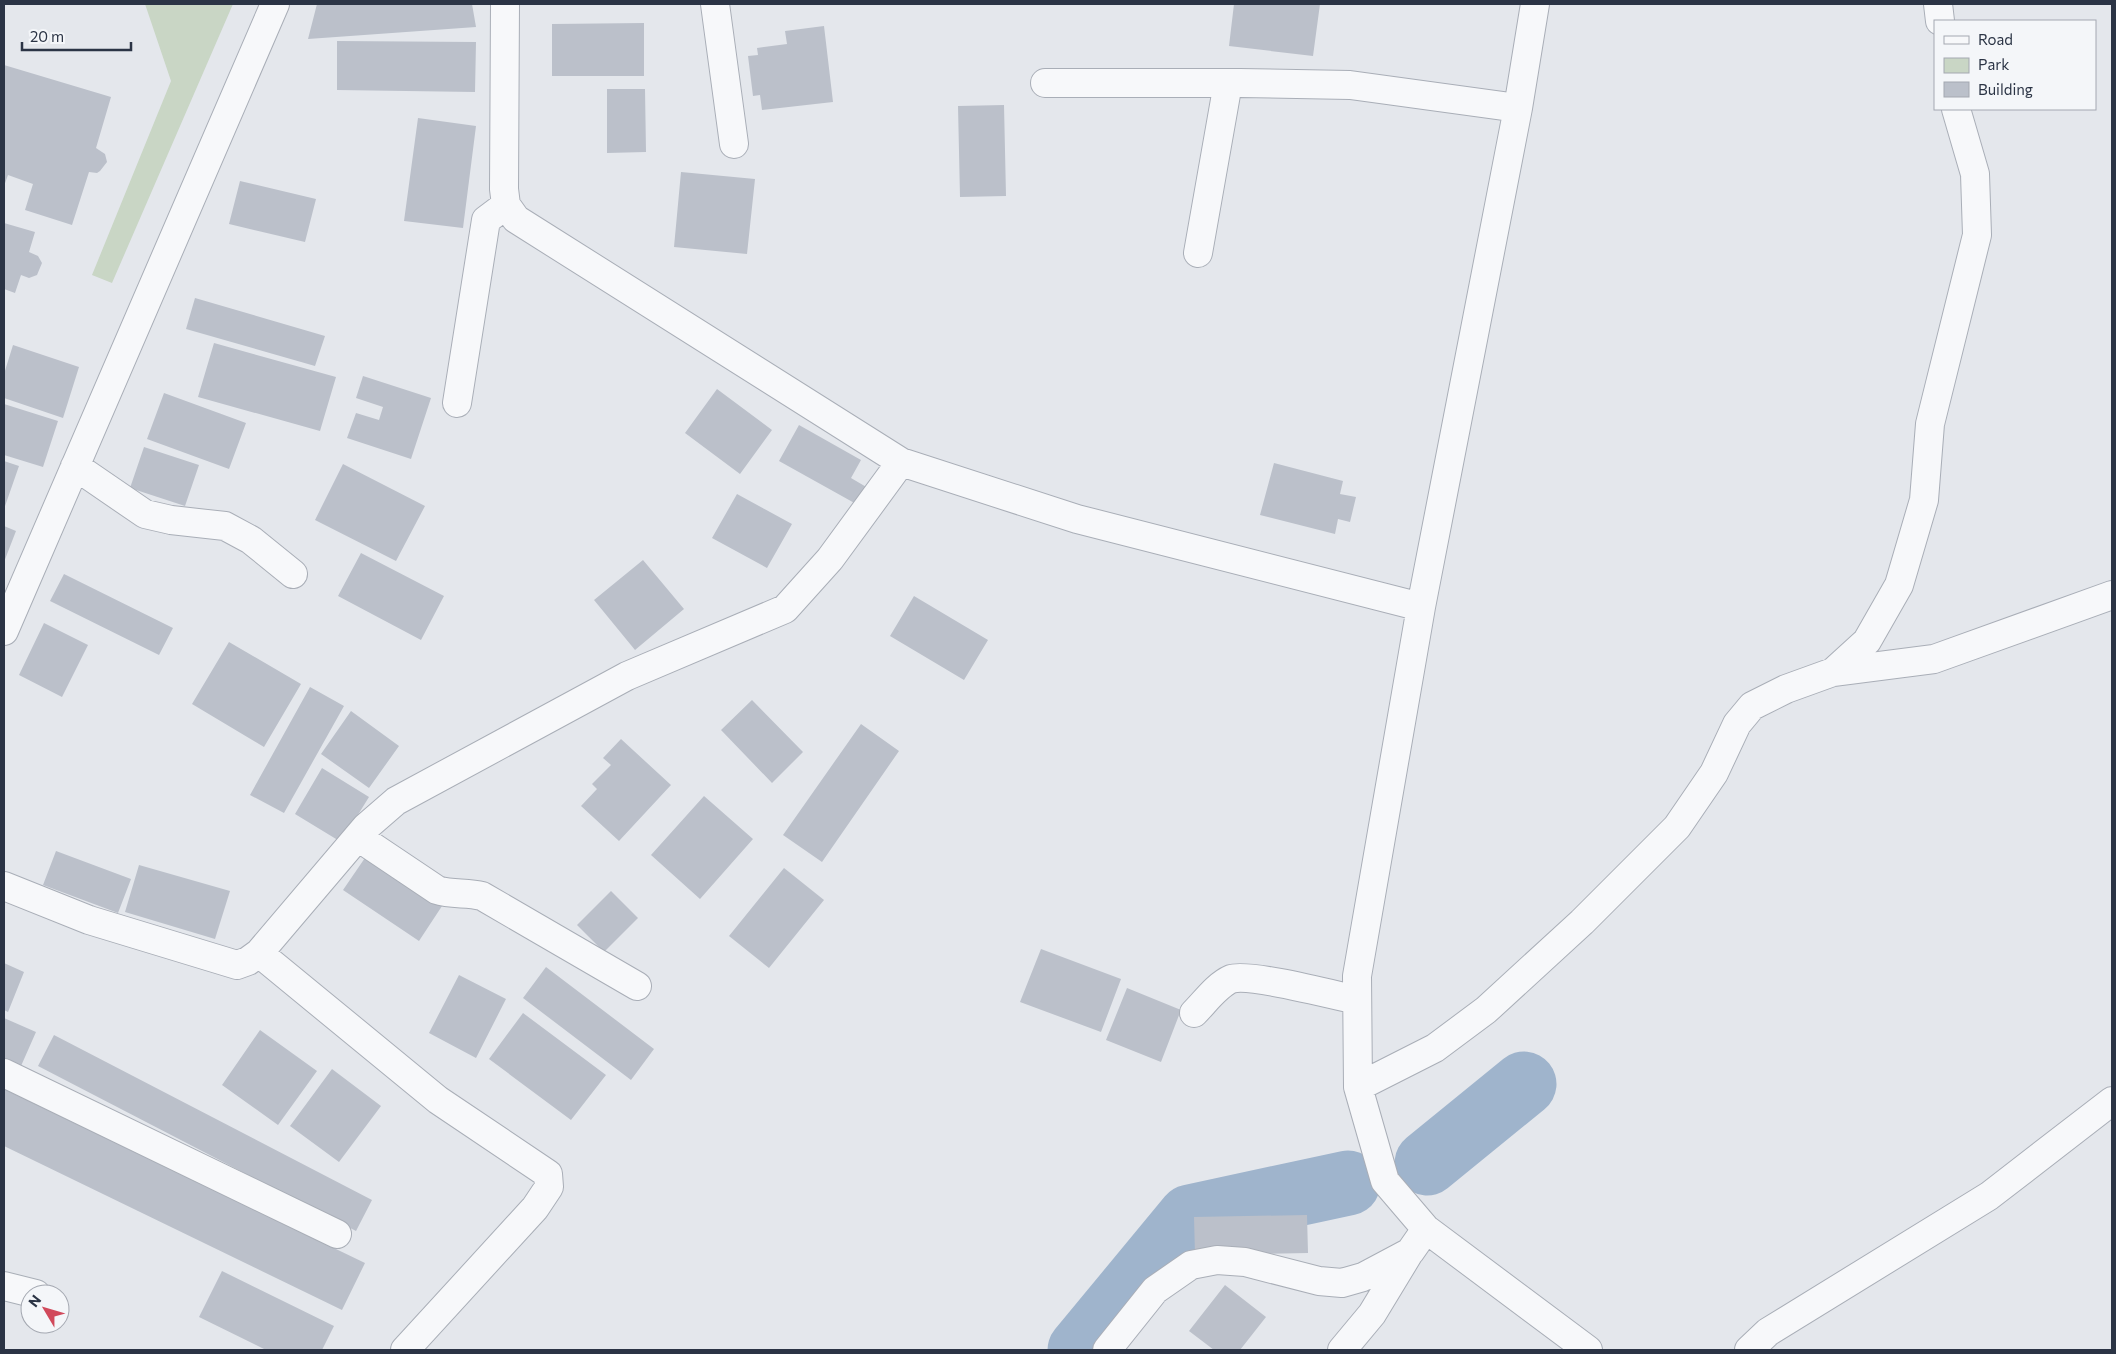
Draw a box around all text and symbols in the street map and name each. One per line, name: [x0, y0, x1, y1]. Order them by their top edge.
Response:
scale bar: [22, 20, 131, 52]
legend: [1934, 20, 2096, 110]
text: 20 m: [30, 27, 64, 45]
text: Road: [1978, 30, 2013, 48]
text: Park: [1978, 55, 2009, 73]
text: Building: [1978, 80, 2033, 98]
north arrow: [20, 1284, 70, 1334]
text: N: [24, 1291, 44, 1310]

